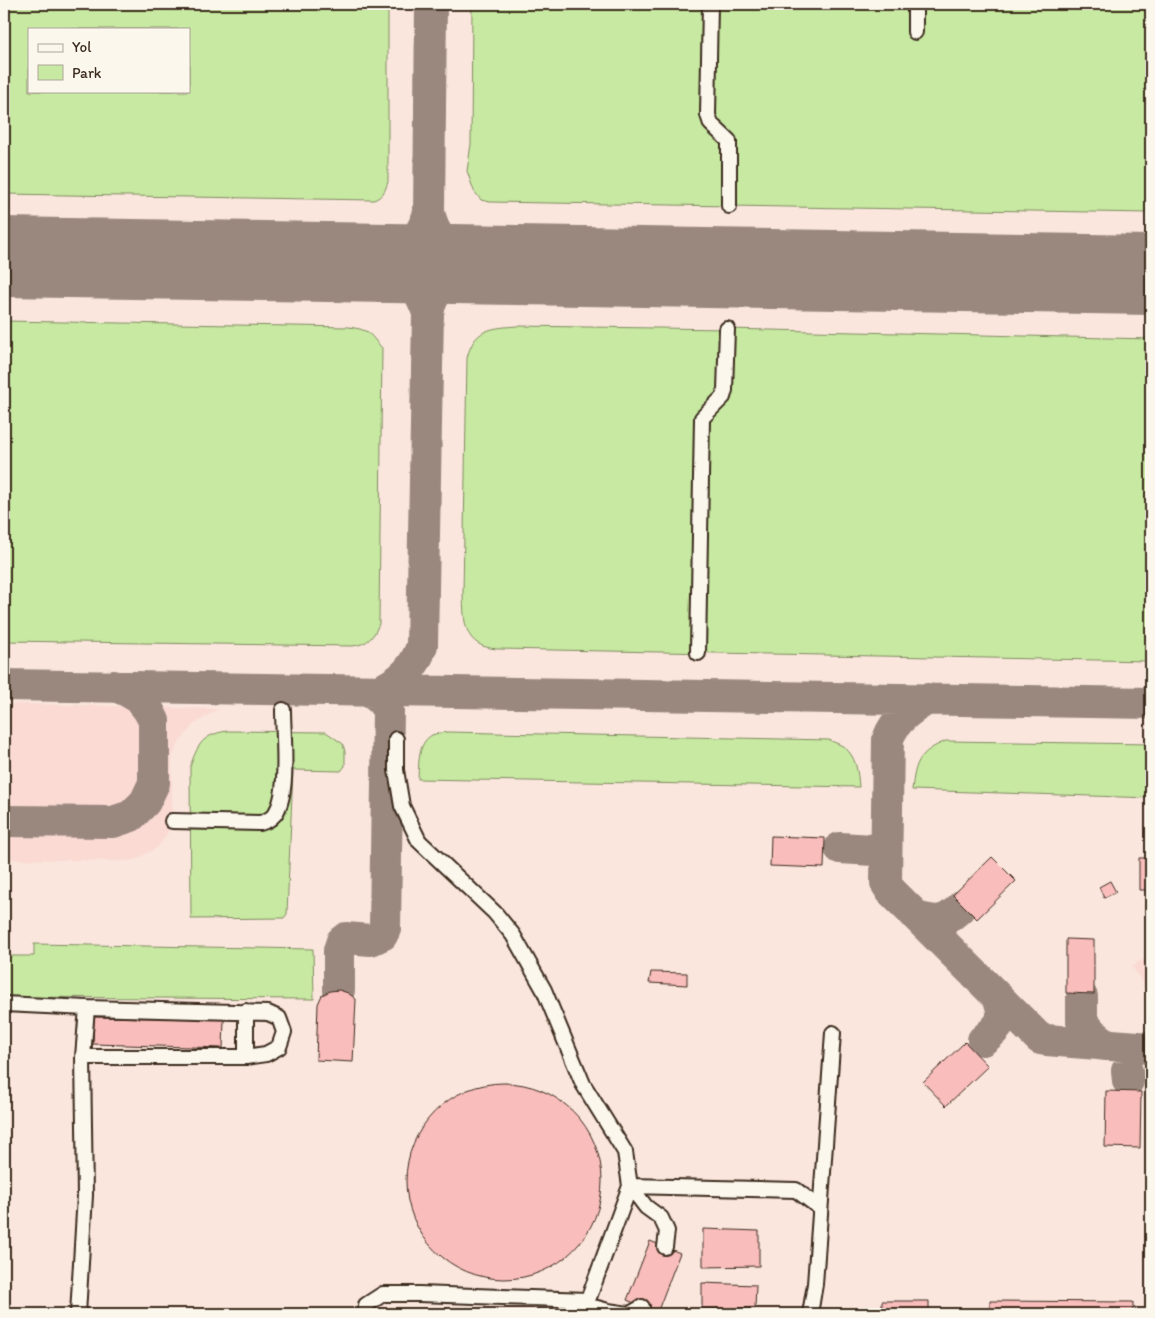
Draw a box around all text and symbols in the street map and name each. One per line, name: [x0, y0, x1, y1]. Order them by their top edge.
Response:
legend: [28, 28, 190, 92]
text: Yol: [72, 38, 92, 56]
text: Park: [72, 64, 102, 82]

